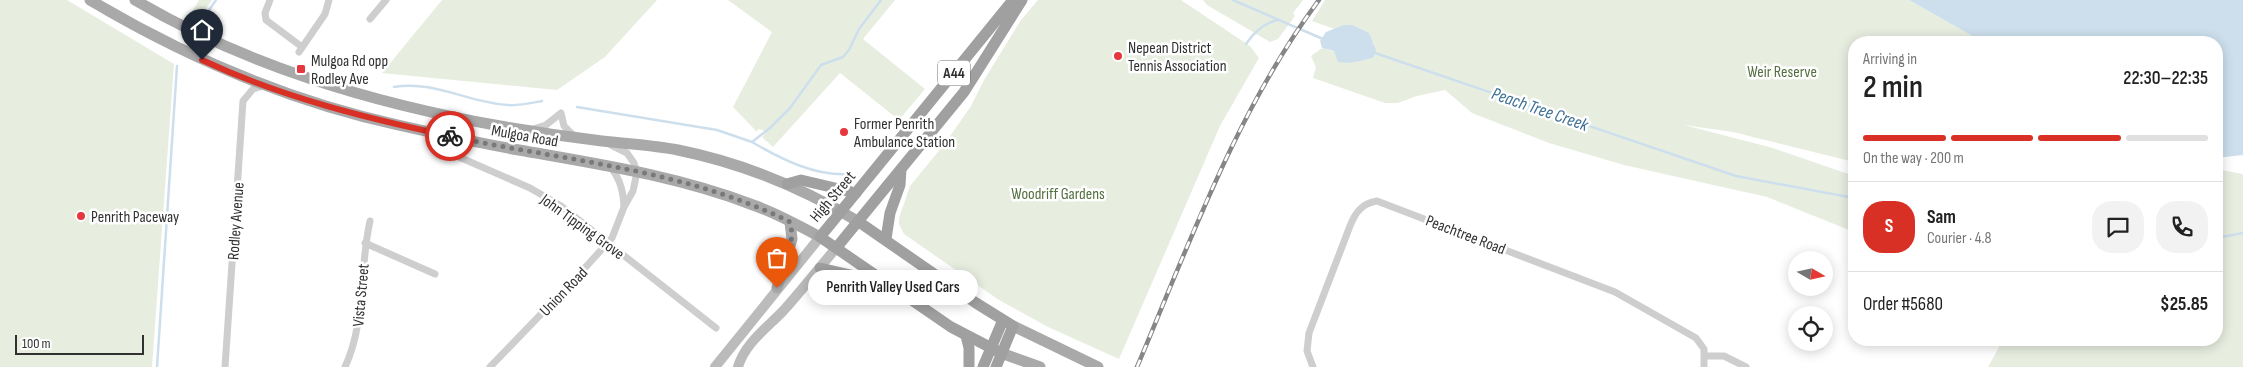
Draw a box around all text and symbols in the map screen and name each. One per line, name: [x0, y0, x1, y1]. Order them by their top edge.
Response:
pin: [181, 9, 223, 60]
icon: home: [188, 16, 216, 44]
place label: Nepean District Tennis Association: [1128, 39, 1227, 76]
marker: Nepean District Tennis Association: [1112, 50, 1124, 62]
text: Arriving in: [1863, 50, 1917, 69]
place label: Mulgoa Rd opp Rodley Ave: [311, 52, 388, 89]
road number: A44: [938, 60, 970, 86]
marker: Mulgoa Rd opp Rodley Ave: [295, 63, 307, 75]
park label: Weir Reserve: [1747, 63, 1817, 82]
text: 22:30–22:35: [2123, 67, 2208, 90]
text: 2 min: [1863, 68, 1923, 107]
water label: Peach Tree Creek: [1489, 83, 1592, 136]
courier: [425, 111, 475, 161]
place label: Former Penrith Ambulance Station: [853, 115, 955, 152]
street label: Mulgoa Road: [490, 121, 560, 152]
icon: bike: [436, 122, 464, 150]
marker: Former Penrith Ambulance Station: [838, 126, 850, 138]
text: On the way · 200 m: [1863, 149, 1964, 168]
street label: High Street: [806, 168, 860, 226]
street label: Rodley Avenue: [224, 182, 249, 261]
park label: Woodriff Gardens: [1011, 185, 1105, 204]
street label: John Tipping Grove: [536, 190, 628, 264]
button: chat: [2092, 201, 2144, 253]
button: phone: [2156, 201, 2208, 253]
text: Sam: [1927, 206, 1956, 229]
place label: Penrith Paceway: [91, 208, 179, 227]
marker: Penrith Paceway: [75, 210, 87, 222]
street label: Peachtree Road: [1423, 211, 1508, 259]
text: S: [1885, 215, 1893, 238]
text: Courier · 4.8: [1927, 229, 1991, 248]
pin: [756, 237, 798, 288]
icon: bag: [763, 244, 791, 272]
north arrow: [1788, 251, 1832, 296]
map controls: [1788, 251, 1833, 351]
street label: Vista Street: [349, 263, 374, 327]
street label: Union Road: [536, 264, 592, 320]
callout: Penrith Valley Used Cars: [807, 270, 977, 306]
text: Penrith Valley Used Cars: [826, 278, 960, 297]
text: Order #5680: [1863, 293, 1943, 316]
text: $25.85: [2160, 293, 2208, 316]
button: locate: [1788, 306, 1833, 351]
scale bar: [15, 332, 144, 355]
text: 100 m: [22, 335, 51, 352]

